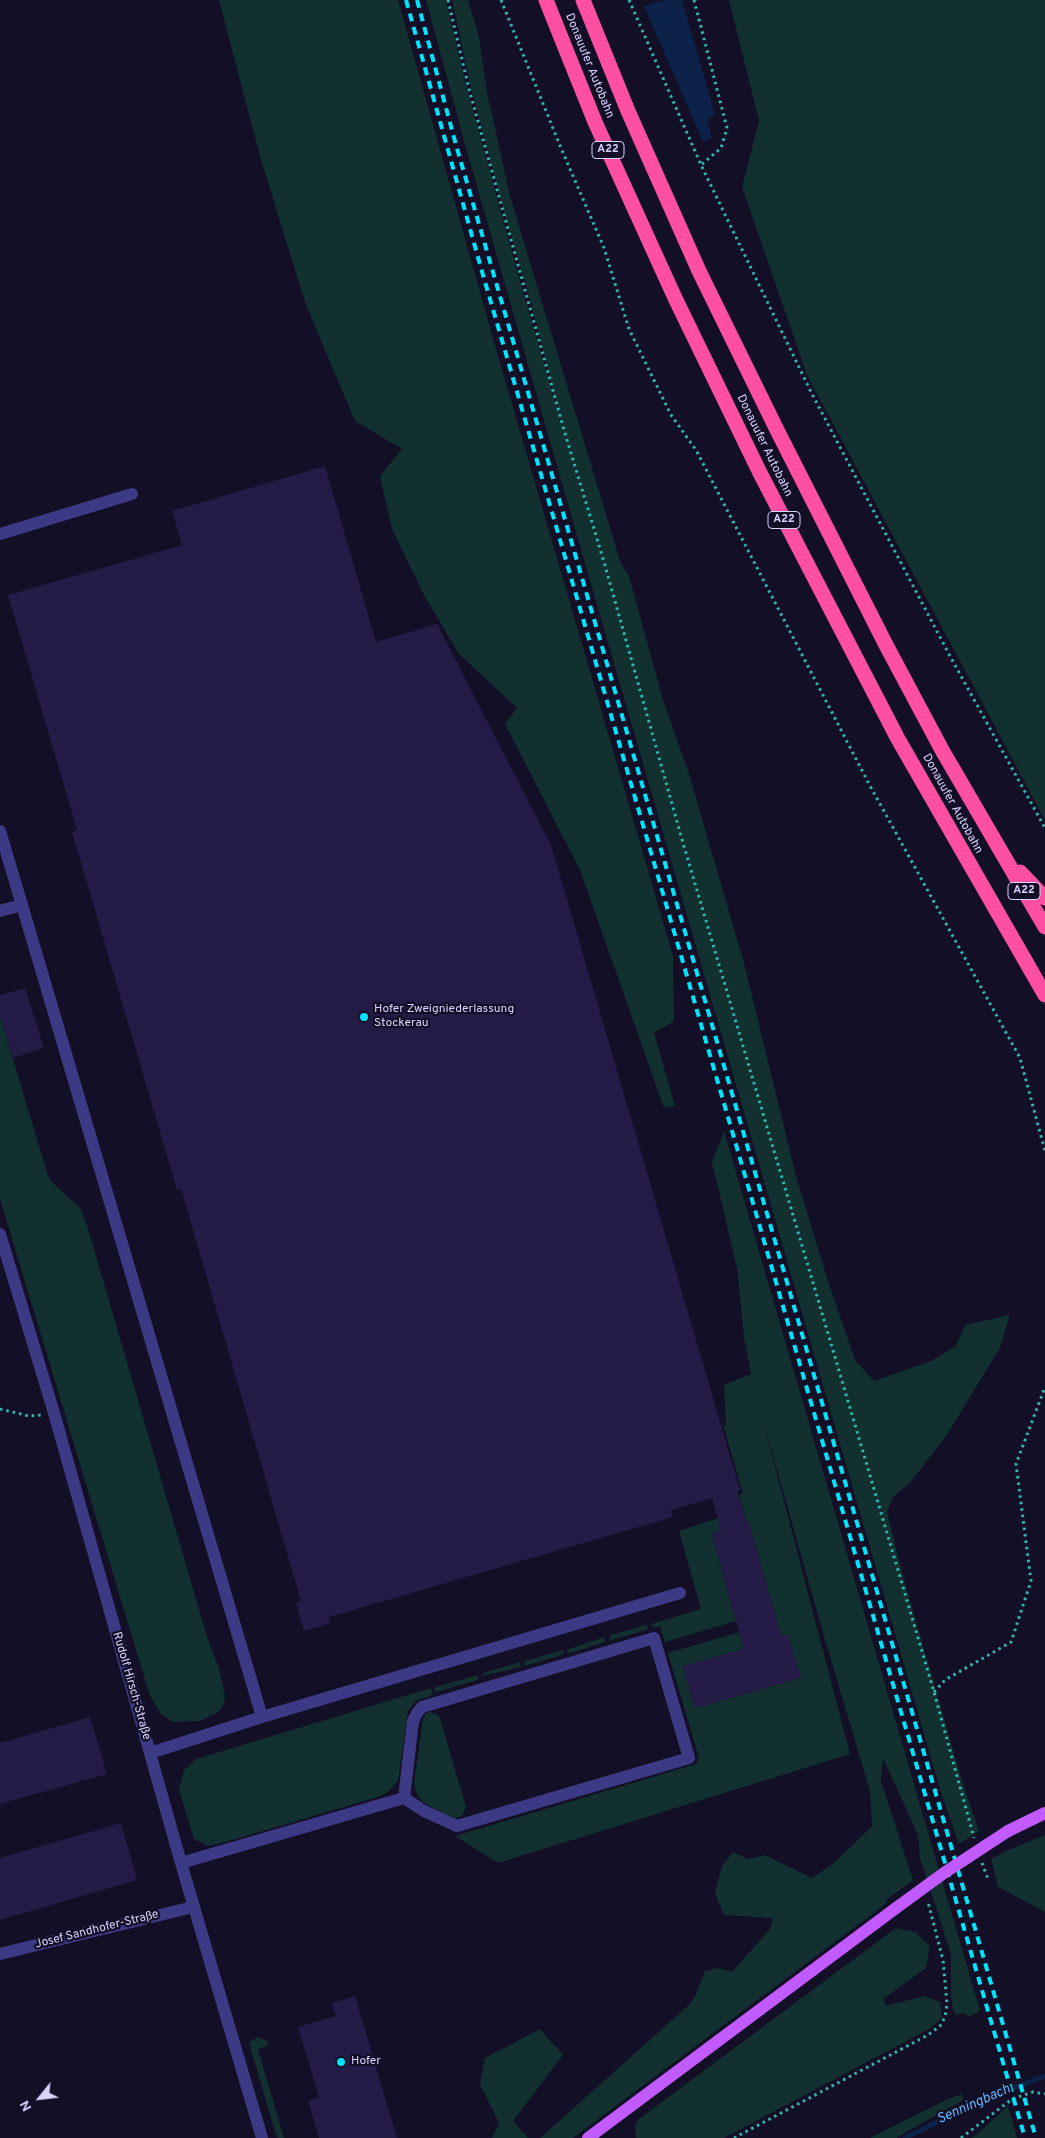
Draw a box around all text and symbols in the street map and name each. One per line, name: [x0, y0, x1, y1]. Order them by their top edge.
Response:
street label: Donauufer Autobahn: [561, 11, 617, 121]
road number: A22: [592, 142, 624, 158]
street label: Donauufer Autobahn: [733, 393, 795, 499]
road number: A22: [768, 512, 800, 528]
street label: Donauufer Autobahn: [919, 752, 985, 856]
road number: A22: [1008, 882, 1040, 899]
place label: Hofer Zweigniederlassung Stockerau: [374, 1003, 514, 1031]
marker: Hofer Zweigniederlassung Stockerau: [358, 1011, 370, 1023]
street label: Rudolf Hirsch-Straße: [109, 1630, 153, 1742]
street label: Josef Sandhofer-Straße: [34, 1908, 160, 1952]
place label: Hofer: [351, 2055, 381, 2069]
marker: Hofer: [335, 2056, 347, 2068]
north arrow: [15, 2073, 65, 2123]
water label: Senningbach: [935, 2081, 1013, 2129]
text: N: [17, 2097, 36, 2114]

